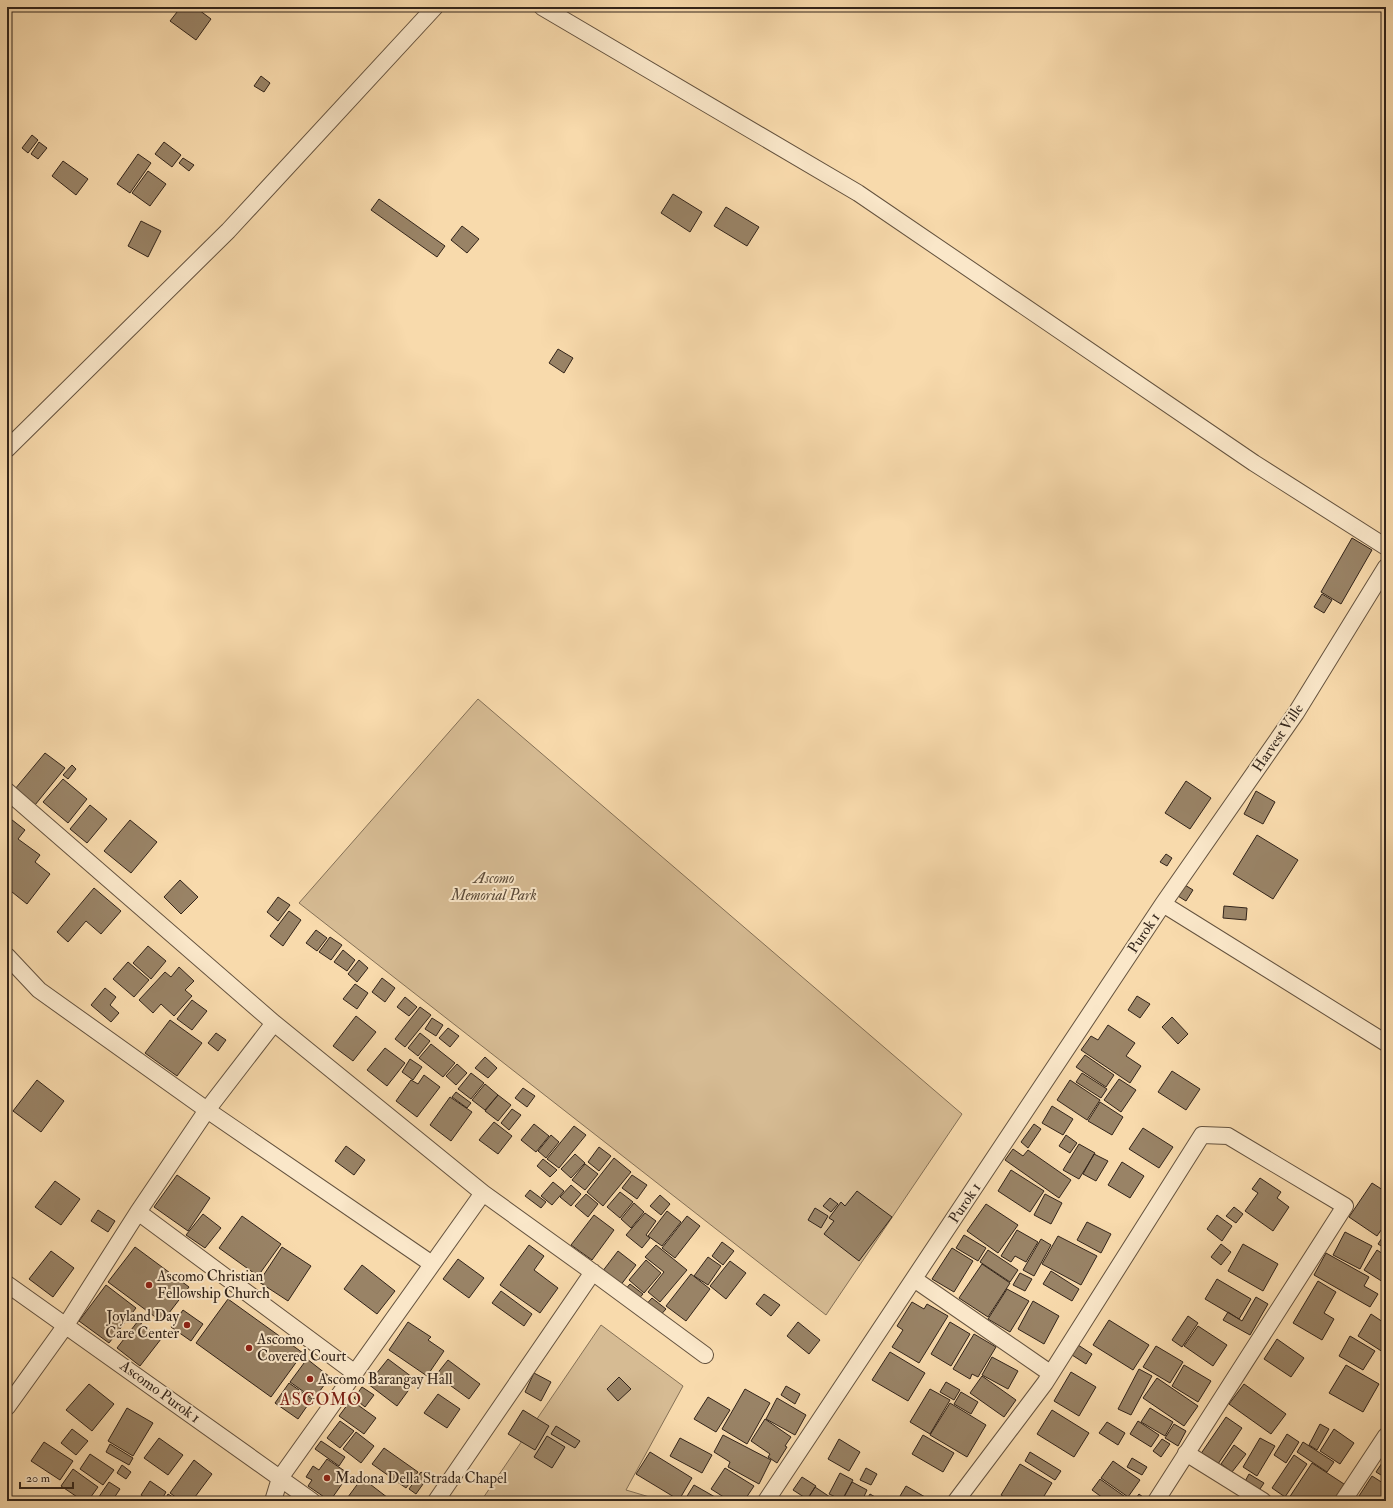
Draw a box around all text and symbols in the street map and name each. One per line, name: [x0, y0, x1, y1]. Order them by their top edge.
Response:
street label: Harvest Ville: [1248, 700, 1308, 776]
park label: Ascomo Memorial Park: [450, 869, 537, 905]
street label: Purok 1: [1124, 909, 1164, 957]
street label: Purok 1: [945, 1179, 985, 1227]
place label: Ascomo Christian Fellowship Church: [156, 1267, 270, 1304]
marker: Ascomo Christian Fellowship Church: [144, 1280, 154, 1290]
place label: Joyland Day Care Center: [105, 1307, 179, 1343]
marker: Joyland Day Care Center: [182, 1320, 192, 1330]
place label: Ascomo Covered Court: [256, 1330, 347, 1366]
marker: Ascomo Covered Court: [244, 1343, 254, 1353]
street label: Ascomo Purok 1: [115, 1356, 204, 1428]
place label: Ascomo Barangay Hall: [317, 1370, 453, 1389]
marker: Ascomo Barangay Hall: [305, 1374, 315, 1384]
district label: ASCOMO: [279, 1389, 362, 1410]
scale bar: [20, 1464, 73, 1490]
place label: Madona Della Strada Chapel: [335, 1469, 507, 1489]
text: 20 m: [26, 1471, 51, 1486]
marker: Madona Della Strada Chapel: [322, 1473, 332, 1483]

